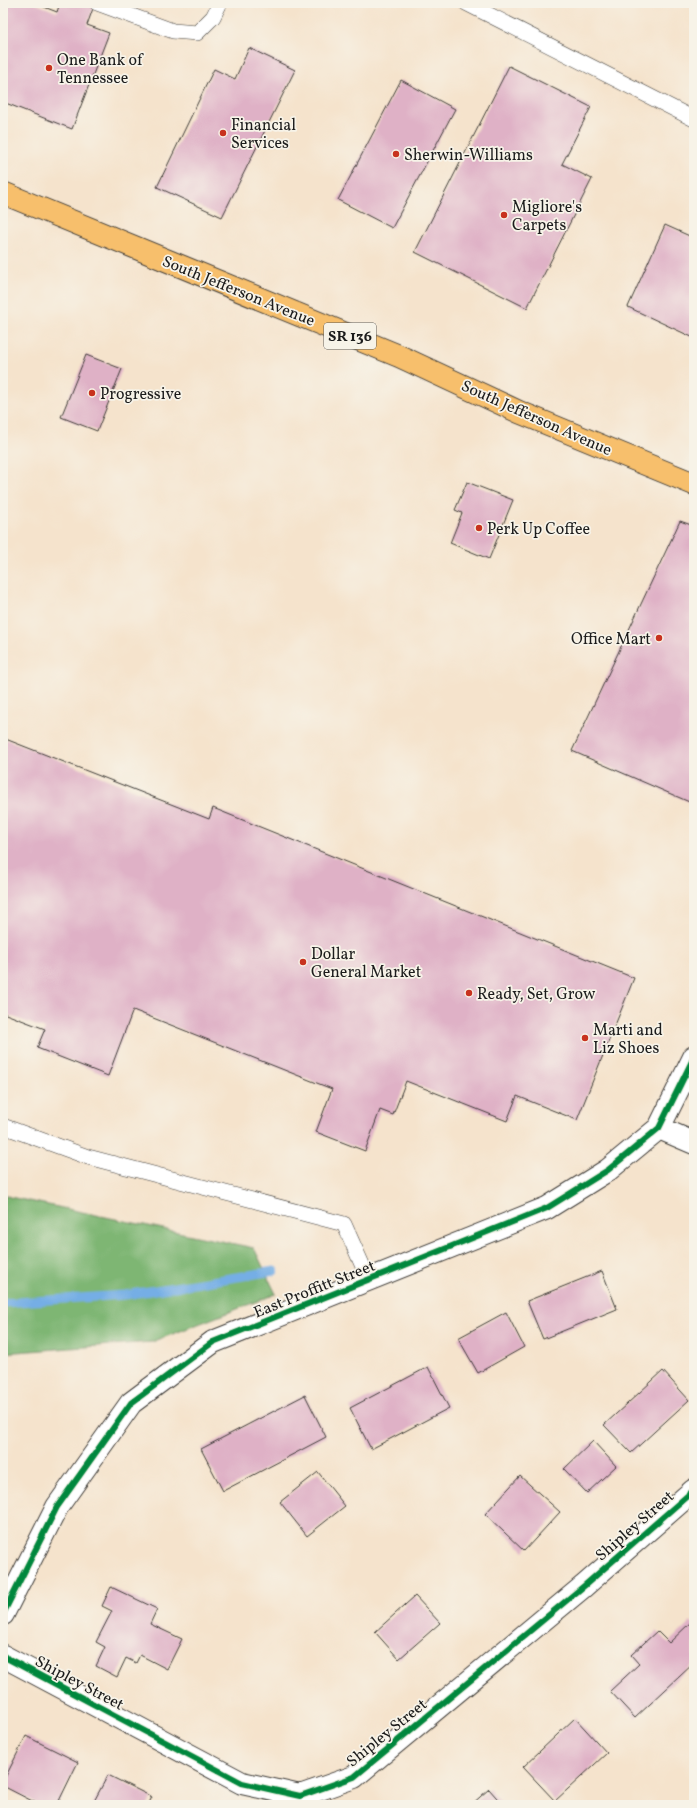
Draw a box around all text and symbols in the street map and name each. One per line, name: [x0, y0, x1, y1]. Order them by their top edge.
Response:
place label: One Bank of Tennessee: [57, 50, 144, 90]
marker: One Bank of Tennessee: [44, 63, 54, 73]
place label: Financial Services: [231, 115, 296, 155]
marker: Financial Services: [218, 128, 228, 138]
place label: Sherwin-Williams: [404, 145, 533, 167]
marker: Sherwin-Williams: [391, 149, 401, 159]
place label: Migliore's Carpets: [512, 197, 582, 237]
marker: Migliore's Carpets: [499, 210, 509, 220]
street label: South Jefferson Avenue: [159, 251, 318, 333]
road number: SR 136: [324, 323, 376, 349]
street label: South Jefferson Avenue: [457, 376, 615, 462]
place label: Progressive: [100, 384, 181, 406]
marker: Progressive: [87, 388, 97, 398]
place label: Perk Up Coffee: [487, 519, 590, 541]
marker: Perk Up Coffee: [474, 523, 484, 533]
place label: Office Mart: [571, 629, 651, 651]
marker: Office Mart: [654, 633, 664, 643]
place label: Dollar General Market: [311, 944, 422, 984]
marker: Dollar General Market: [298, 957, 308, 967]
place label: Ready, Set, Grow: [477, 984, 596, 1006]
marker: Ready, Set, Grow: [464, 988, 474, 998]
place label: Marti and Liz Shoes: [593, 1020, 663, 1060]
marker: Marti and Liz Shoes: [580, 1033, 590, 1043]
street label: East Proffitt Street: [251, 1255, 379, 1324]
street label: Shipley Street: [591, 1486, 680, 1567]
street label: Shipley Street: [31, 1651, 128, 1717]
street label: Shipley Street: [342, 1694, 432, 1773]

